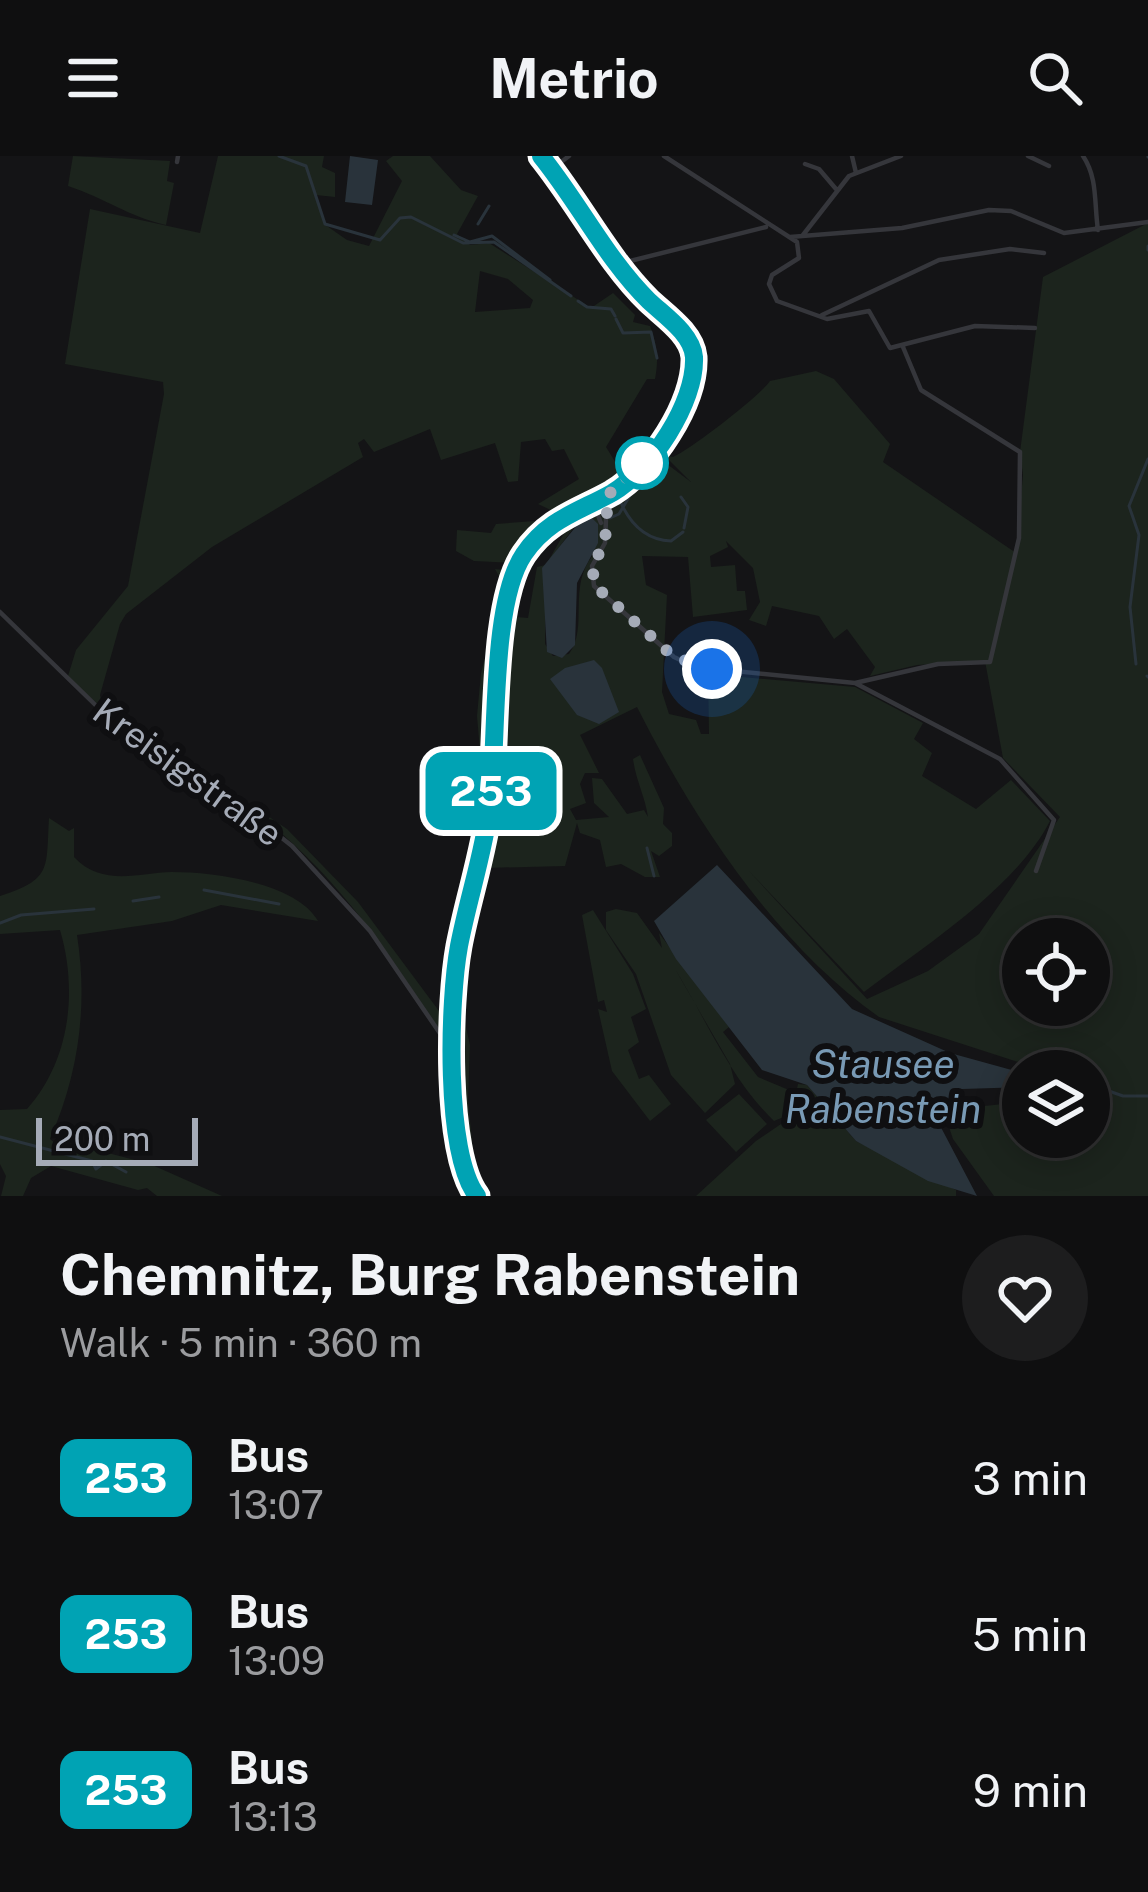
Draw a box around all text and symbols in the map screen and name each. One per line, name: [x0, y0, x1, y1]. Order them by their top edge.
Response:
icon: menu: [60, 45, 126, 111]
icon: search: [1022, 45, 1088, 111]
text: Metrio: [489, 47, 659, 110]
unlabelled marker: [617, 438, 667, 488]
your location: [682, 639, 742, 699]
street label: Kreisigstraße: [85, 689, 291, 855]
line badge: 253: [422, 752, 560, 830]
text: 253: [450, 766, 532, 815]
map controls: [1002, 918, 1110, 1158]
button: locate: [1002, 918, 1110, 1026]
water label: Stausee Rabenstein: [785, 1041, 981, 1132]
button: layers: [1002, 1050, 1110, 1158]
scale bar: [36, 1112, 198, 1165]
text: 200 m: [54, 1120, 150, 1158]
button: heart: [962, 1235, 1088, 1361]
text: Chemnitz, Burg Rabenstein: [60, 1241, 800, 1308]
text: Walk · 5 min · 360 m: [60, 1320, 422, 1366]
text: Bus: [228, 1429, 309, 1482]
text: 3 min: [972, 1452, 1088, 1505]
text: 253: [85, 1453, 167, 1502]
text: 13:07: [228, 1482, 324, 1528]
text: Bus: [228, 1585, 309, 1638]
text: 5 min: [972, 1608, 1088, 1661]
text: 253: [85, 1609, 167, 1658]
text: 13:09: [228, 1638, 325, 1684]
text: Bus: [228, 1741, 309, 1794]
text: 9 min: [973, 1764, 1088, 1817]
text: 253: [85, 1765, 167, 1814]
text: 13:13: [228, 1794, 318, 1840]

